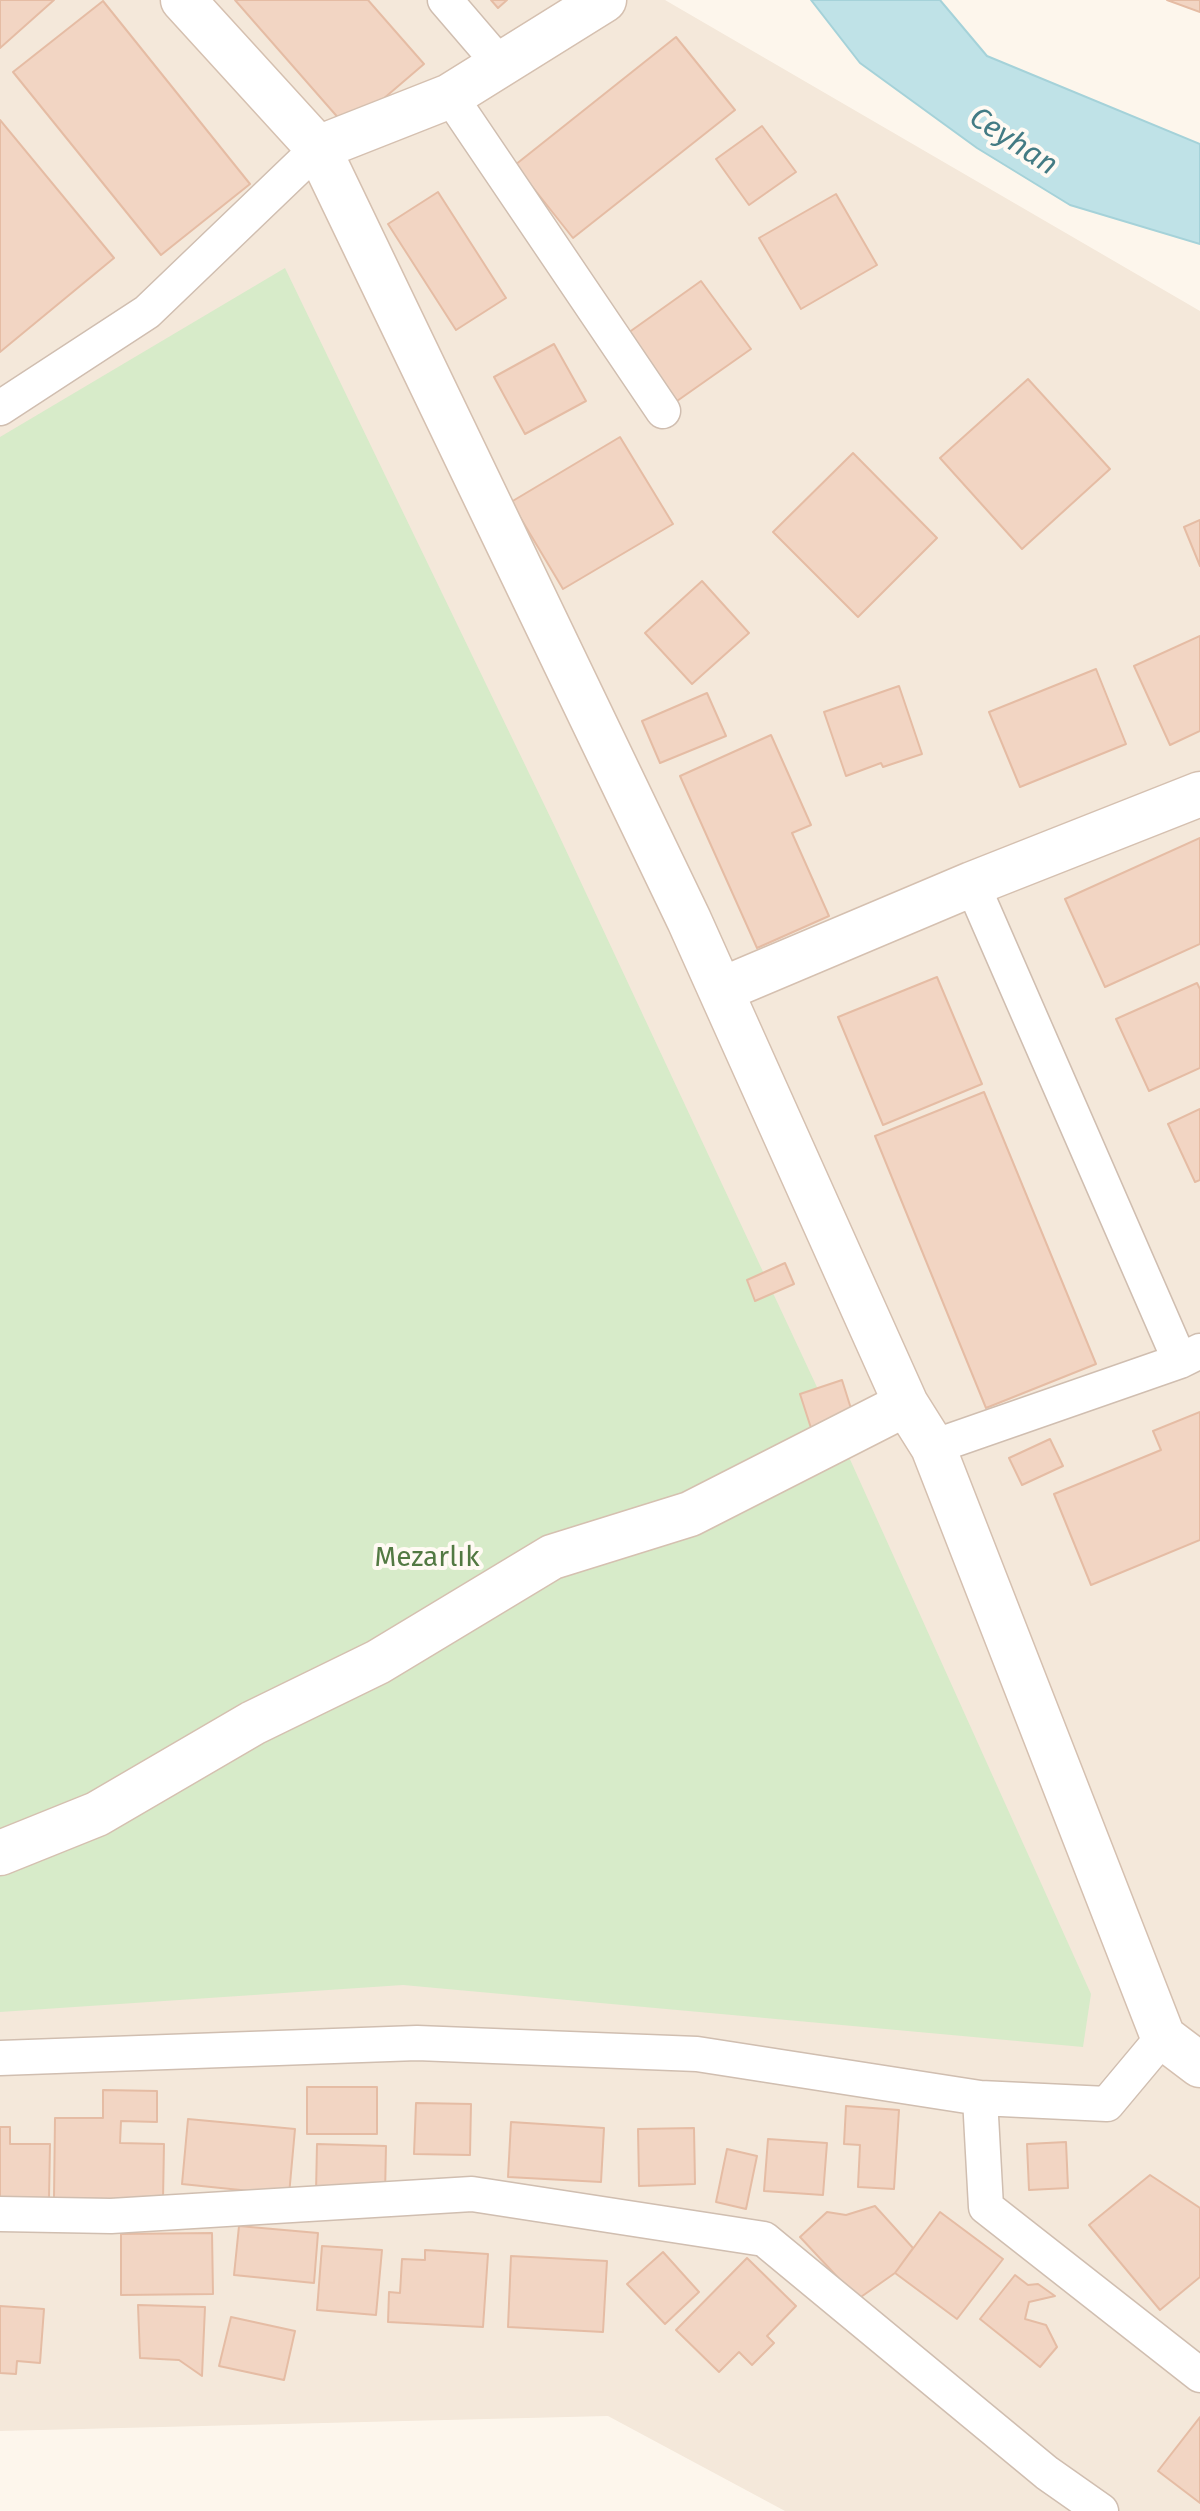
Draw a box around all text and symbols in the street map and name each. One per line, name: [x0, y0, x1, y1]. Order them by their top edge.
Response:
water label: Ceyhan: [962, 100, 1064, 184]
park label: Mezarlık: [374, 1541, 480, 1575]

